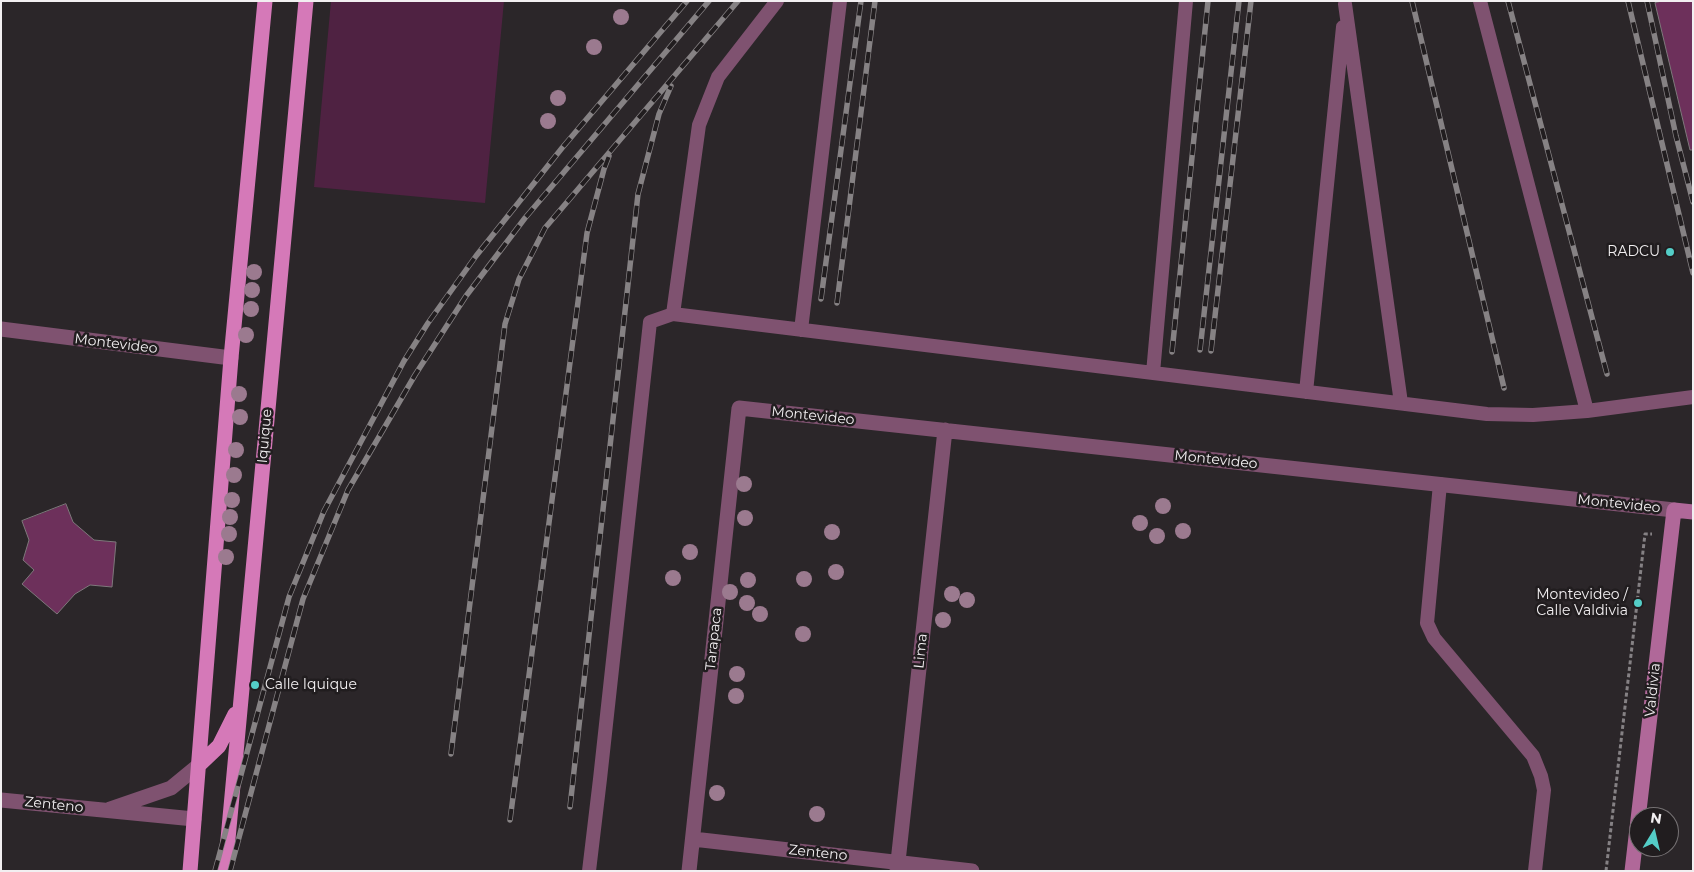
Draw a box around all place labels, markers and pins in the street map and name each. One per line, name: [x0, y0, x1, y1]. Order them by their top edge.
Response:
place label: RADCU: [1607, 244, 1660, 260]
marker: RADCU: [1664, 246, 1676, 258]
place label: Montevideo / Calle Valdivia: [1536, 587, 1628, 620]
marker: Montevideo / Calle Valdivia: [1632, 597, 1644, 609]
place label: Calle Iquique: [265, 677, 357, 693]
marker: Calle Iquique: [249, 679, 261, 691]

